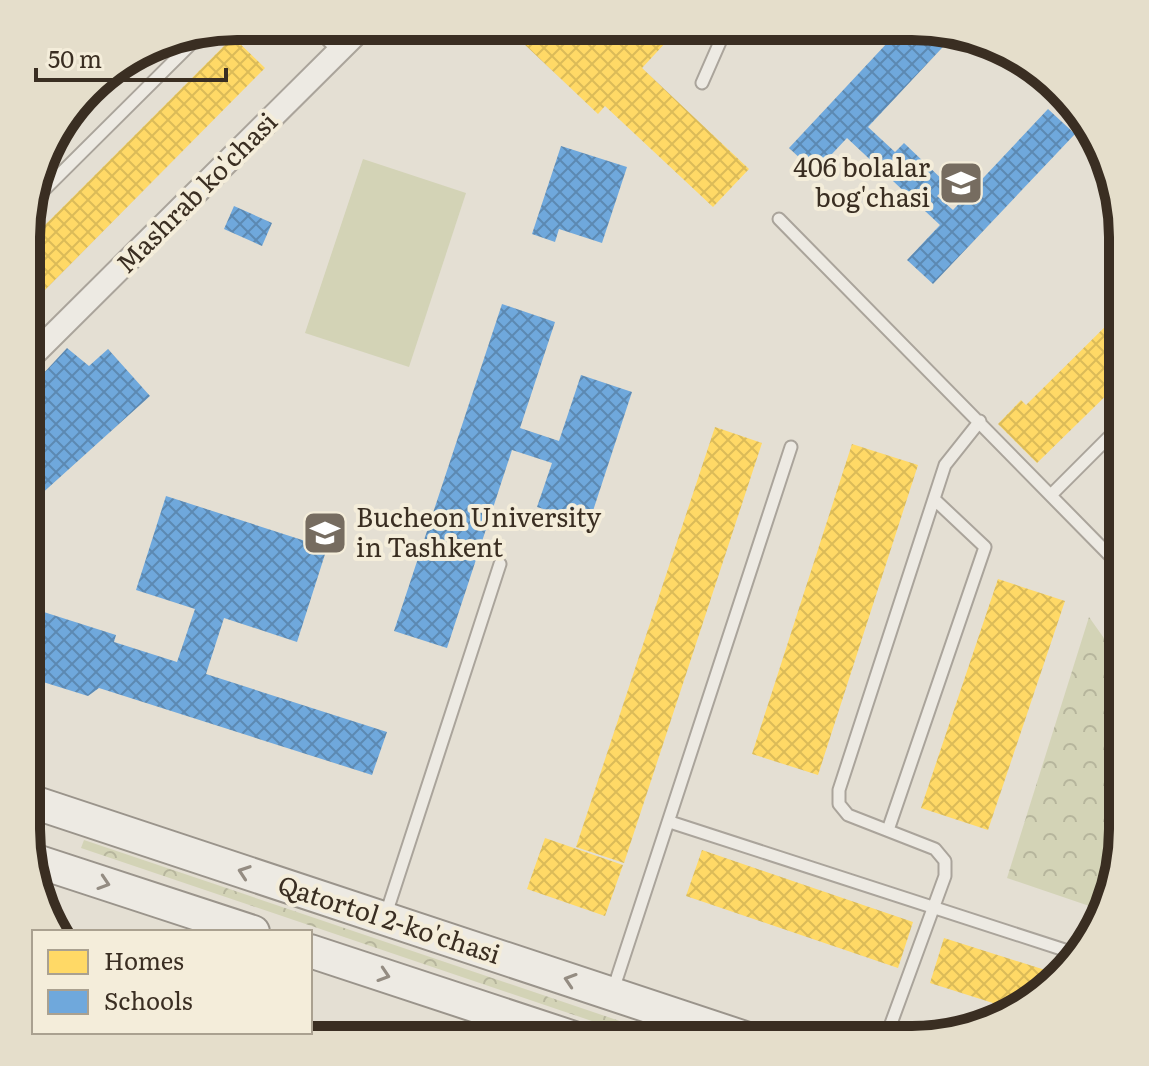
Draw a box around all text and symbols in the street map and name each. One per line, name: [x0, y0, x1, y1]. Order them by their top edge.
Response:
scale bar: [36, 32, 226, 82]
text: 50 m: [48, 40, 102, 75]
street label: Mashrab ko'chasi: [106, 102, 285, 281]
place label: 406 bolalar bog'chasi: [793, 146, 931, 215]
school or university icon: 406 bolalar bog'chasi: [937, 159, 985, 207]
place label: Bucheon University in Tashkent: [356, 496, 601, 565]
school or university icon: Bucheon University in Tashkent: [301, 509, 349, 557]
street label: Qatortol 2-ko'chasi: [274, 863, 506, 972]
one-way arrow: [238, 865, 252, 881]
one-way arrow: [97, 874, 111, 890]
legend: [32, 930, 312, 1034]
text: Homes: [104, 942, 184, 977]
one-way arrow: [376, 966, 390, 982]
one-way arrow: [564, 974, 578, 990]
text: Schools: [104, 982, 193, 1017]

